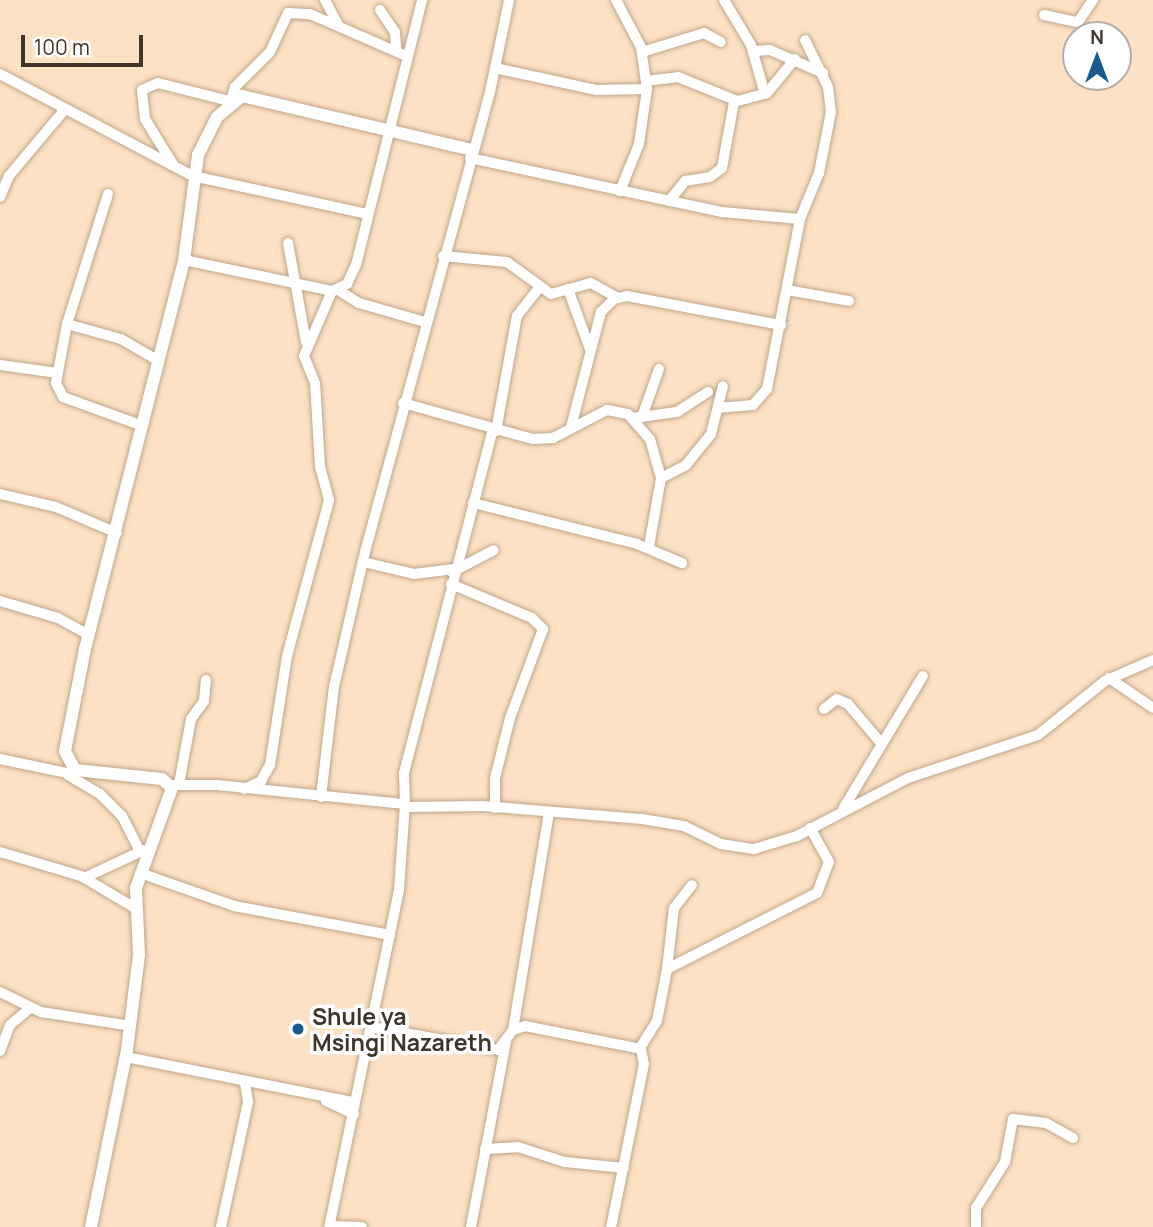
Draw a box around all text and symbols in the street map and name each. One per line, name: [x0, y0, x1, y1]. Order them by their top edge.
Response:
scale bar: [24, 21, 147, 65]
north arrow: [1062, 21, 1132, 91]
text: N: [1090, 24, 1104, 50]
text: 100 m: [34, 33, 90, 61]
place label: Shule ya Msingi Nazareth: [312, 1002, 492, 1056]
marker: Shule ya Msingi Nazareth: [290, 1021, 306, 1037]

